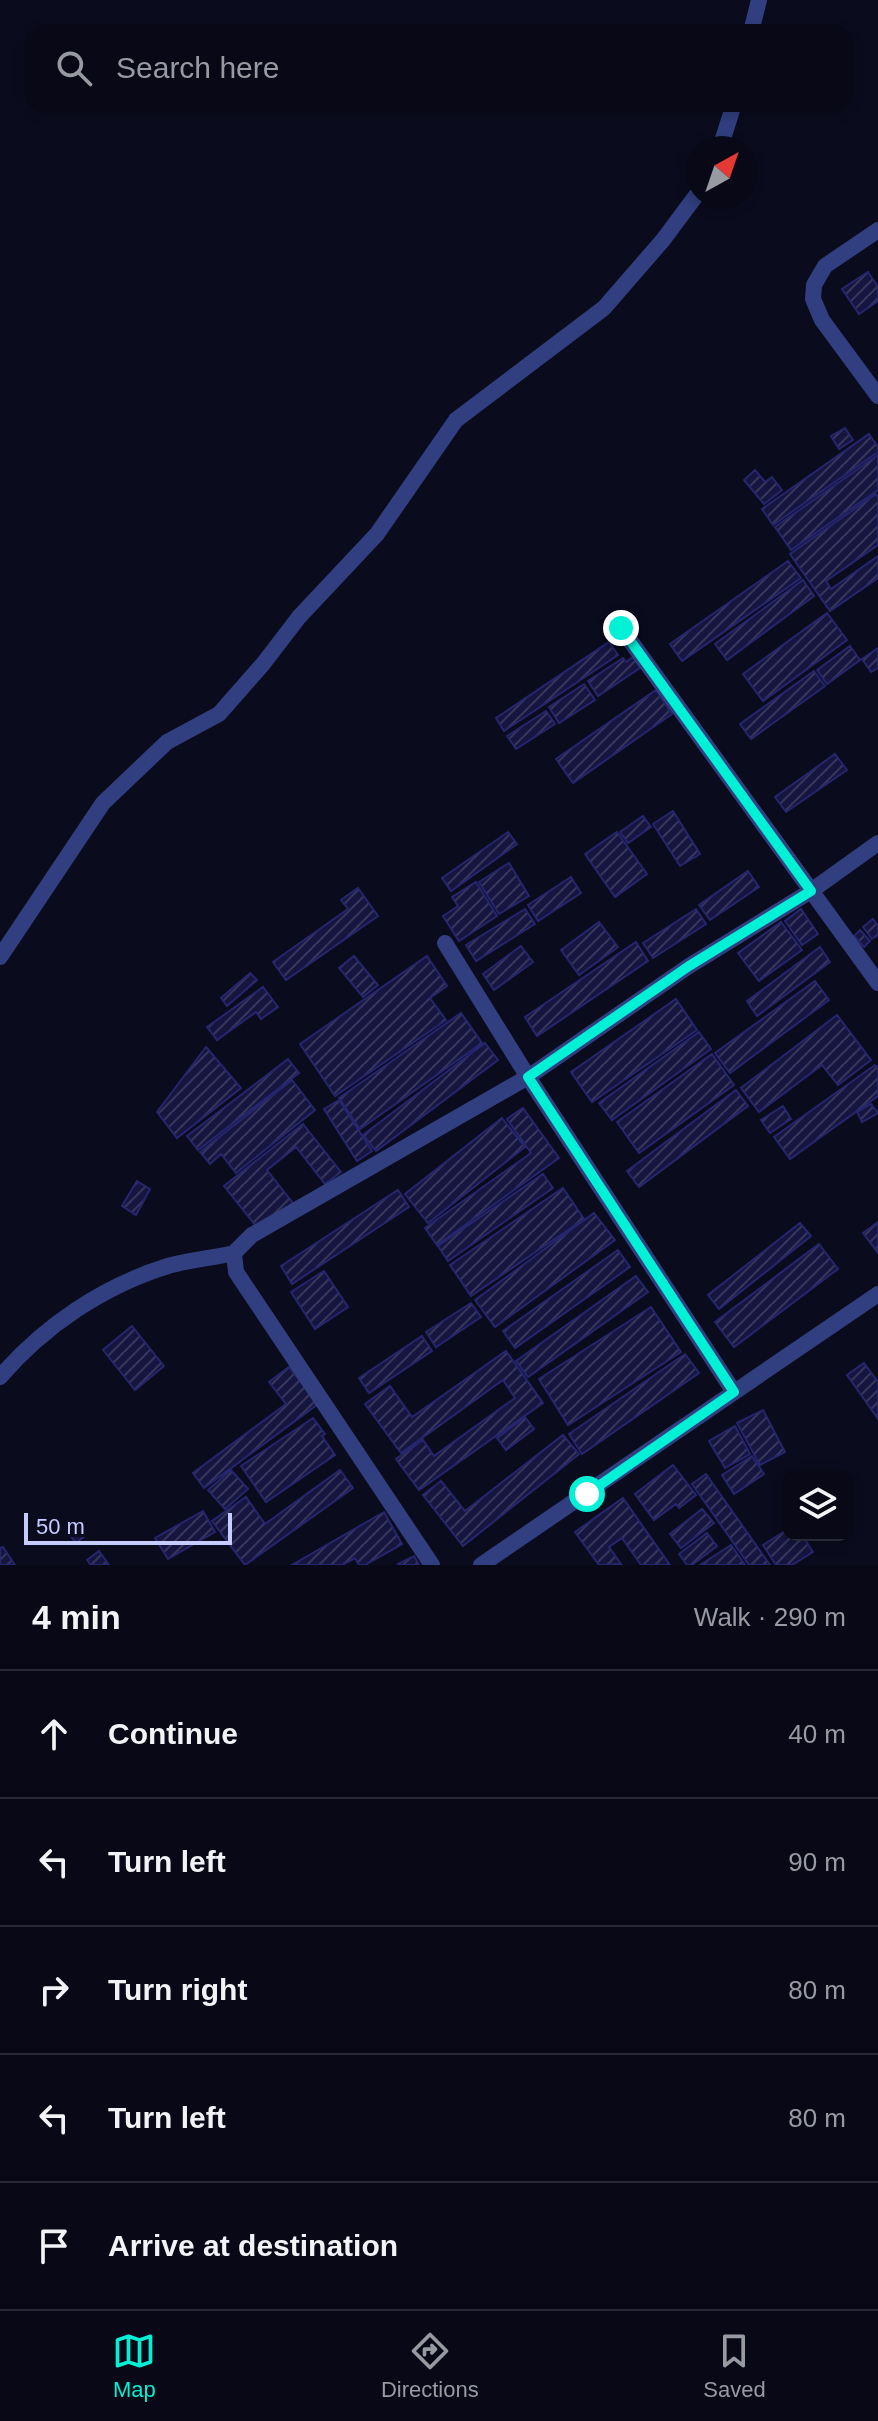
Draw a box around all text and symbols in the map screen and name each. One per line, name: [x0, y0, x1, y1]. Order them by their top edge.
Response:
search box: [24, 24, 854, 112]
icon: search: [52, 46, 96, 90]
text: Search here: [116, 51, 279, 84]
north arrow: [686, 136, 758, 208]
route end: [603, 610, 639, 646]
map controls: [782, 1469, 854, 1541]
button: layers: [782, 1469, 854, 1541]
route start: [569, 1476, 605, 1512]
scale bar: [24, 1509, 232, 1545]
text: 50 m: [36, 1514, 85, 1539]
text: 4 min: [32, 1598, 121, 1636]
text: Walk · 290 m: [694, 1602, 846, 1632]
icon: ahead: [32, 1712, 76, 1756]
text: Continue: [108, 1717, 238, 1750]
text: 40 m: [788, 1719, 846, 1749]
icon: left: [32, 1840, 76, 1884]
text: Turn left: [108, 1845, 226, 1878]
text: 90 m: [788, 1847, 846, 1877]
icon: right: [32, 1968, 76, 2012]
text: Turn right: [108, 1973, 247, 2006]
text: 80 m: [788, 1975, 846, 2005]
icon: left: [32, 2096, 76, 2140]
text: Turn left: [108, 2101, 226, 2134]
text: 80 m: [788, 2103, 846, 2133]
icon: arrive: [32, 2224, 76, 2268]
text: Arrive at destination: [108, 2229, 398, 2262]
tab: Map: [112, 2329, 156, 2403]
tab: Directions: [381, 2329, 479, 2403]
tab: Saved: [703, 2329, 766, 2403]

